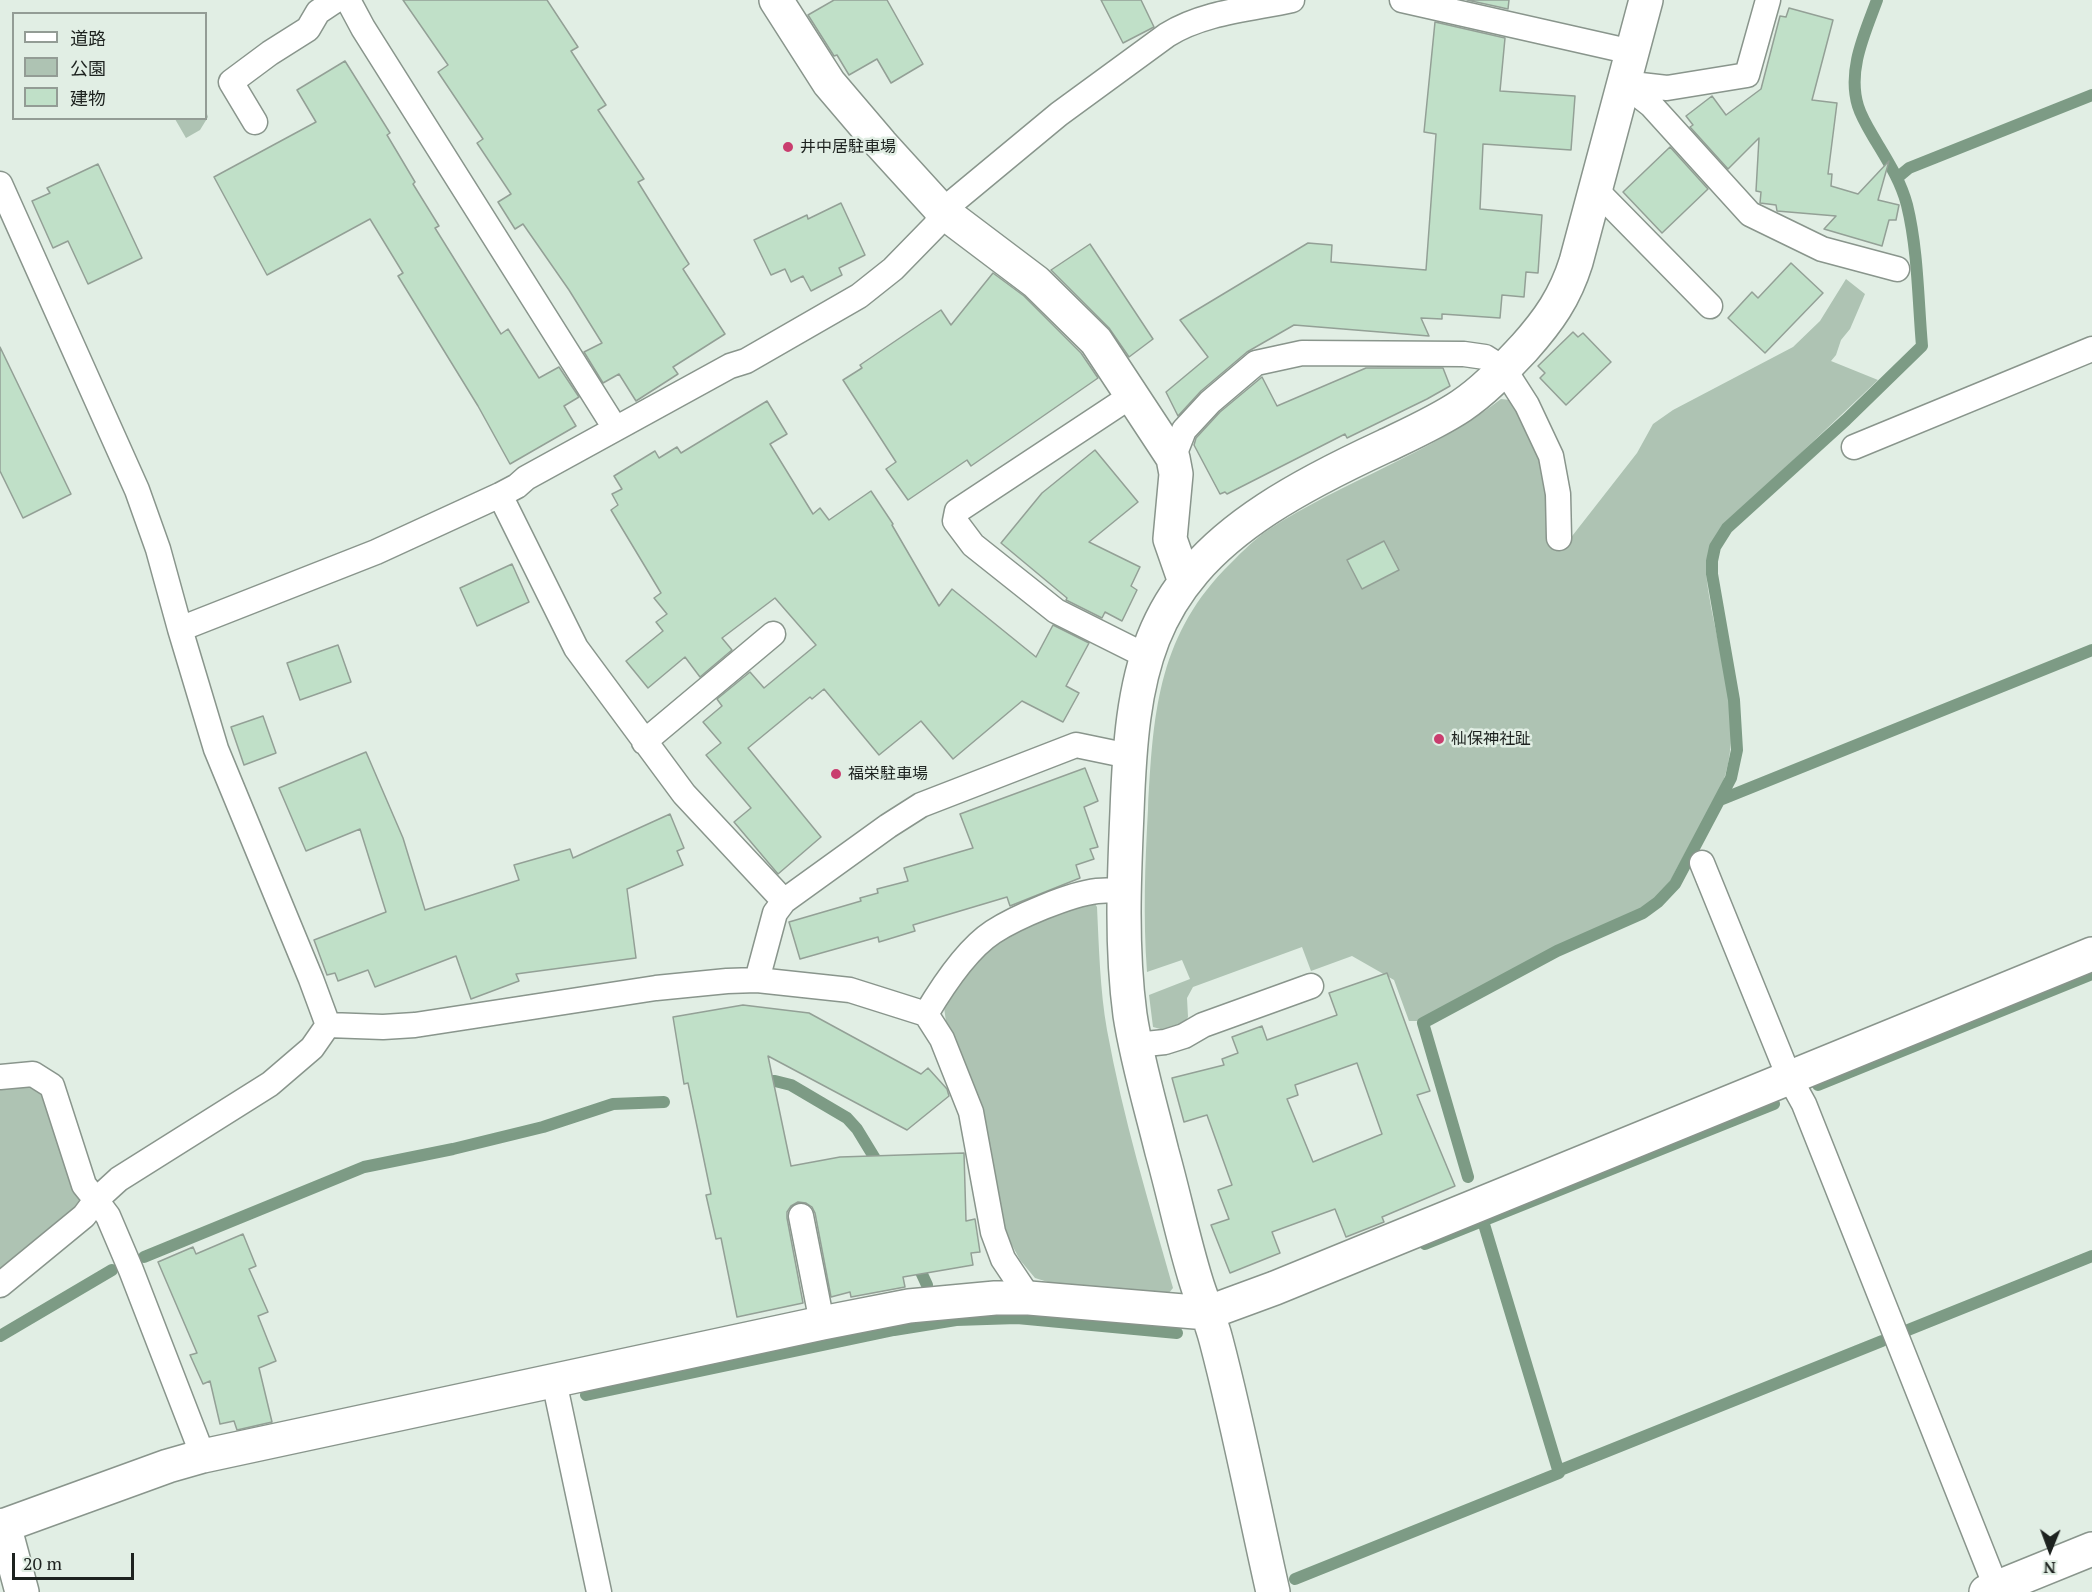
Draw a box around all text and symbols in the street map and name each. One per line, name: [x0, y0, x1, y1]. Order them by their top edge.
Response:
legend: [12, 12, 207, 120]
text: 道路: [70, 26, 106, 50]
text: 公園: [70, 56, 106, 80]
text: 建物: [70, 86, 106, 110]
place label: 井中居駐車場: [800, 137, 896, 157]
marker: 井中居駐車場: [781, 140, 795, 154]
place label: 杣保神社趾: [1451, 729, 1531, 749]
marker: 杣保神社趾: [1432, 732, 1446, 746]
place label: 福栄駐車場: [848, 764, 928, 784]
marker: 福栄駐車場: [829, 767, 843, 781]
north arrow: [2020, 1520, 2080, 1580]
scale bar: [15, 1541, 136, 1579]
text: 20 m: [23, 1551, 62, 1575]
text: N: [2043, 1557, 2056, 1579]

